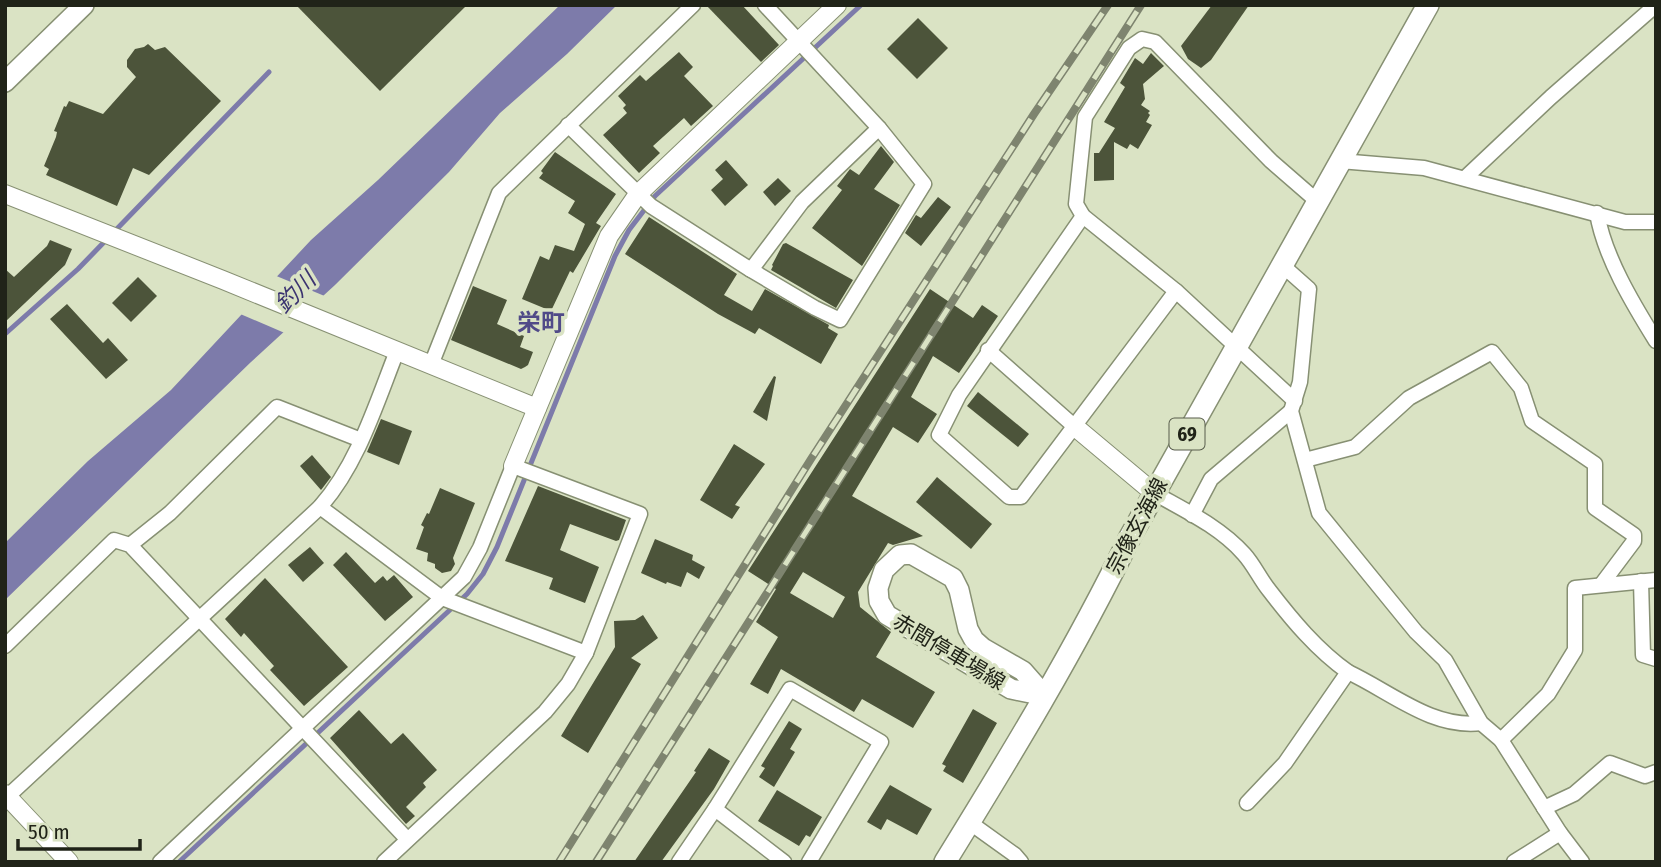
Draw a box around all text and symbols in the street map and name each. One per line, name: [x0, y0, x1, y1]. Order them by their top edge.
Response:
water label: 釣川: [269, 264, 323, 318]
district label: 栄町: [517, 309, 565, 337]
road number: 69: [1170, 418, 1204, 449]
street label: 宗像玄海線: [1101, 474, 1173, 578]
street label: 赤間停車場線: [888, 608, 1010, 696]
scale bar: [18, 808, 140, 852]
text: 50 m: [28, 819, 70, 845]

